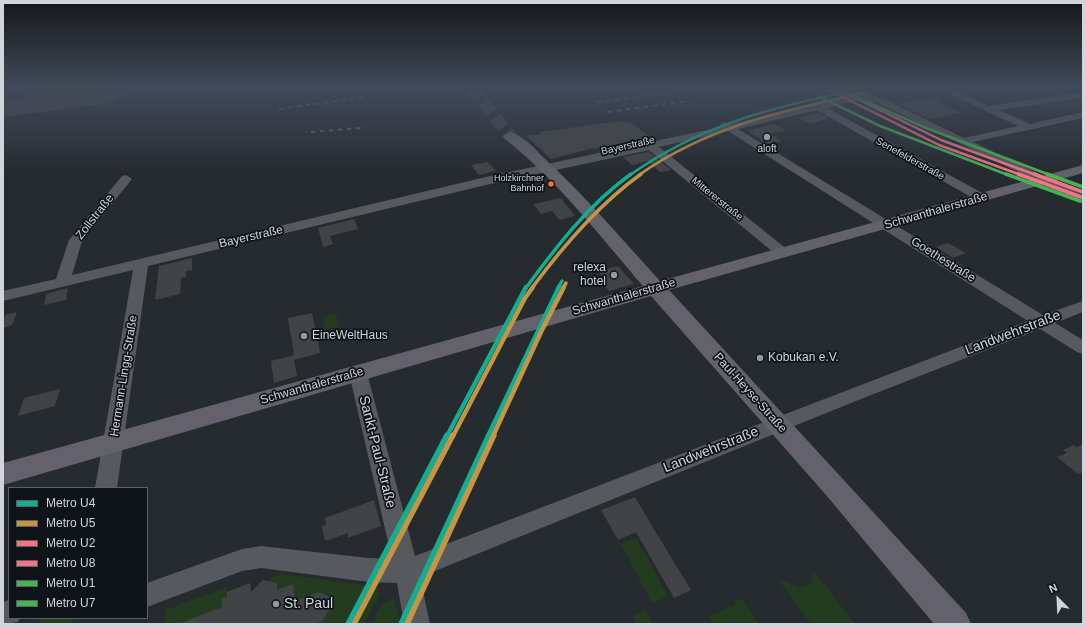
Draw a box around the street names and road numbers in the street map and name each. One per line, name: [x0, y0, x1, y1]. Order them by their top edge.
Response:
street label: Bayerstraße: [600, 134, 656, 158]
street label: Senefelderstraße: [874, 135, 946, 183]
street label: Mittererstraße: [689, 175, 745, 223]
street label: Schwanthalerstraße: [883, 189, 989, 233]
street label: Zollstraße: [73, 192, 117, 242]
street label: Bayerstraße: [218, 223, 284, 251]
street label: Goethestraße: [908, 234, 978, 286]
street label: Schwanthalerstraße: [571, 275, 677, 319]
street label: Landwehrstraße: [963, 307, 1063, 359]
street label: Hermann-Lingg-Straße: [107, 314, 141, 438]
street label: Paul-Heyse-Straße: [711, 350, 789, 436]
street label: Schwanthalerstraße: [259, 364, 365, 408]
street label: Sankt-Paul-Straße: [355, 394, 399, 510]
street label: Landwehrstraße: [661, 423, 761, 477]

